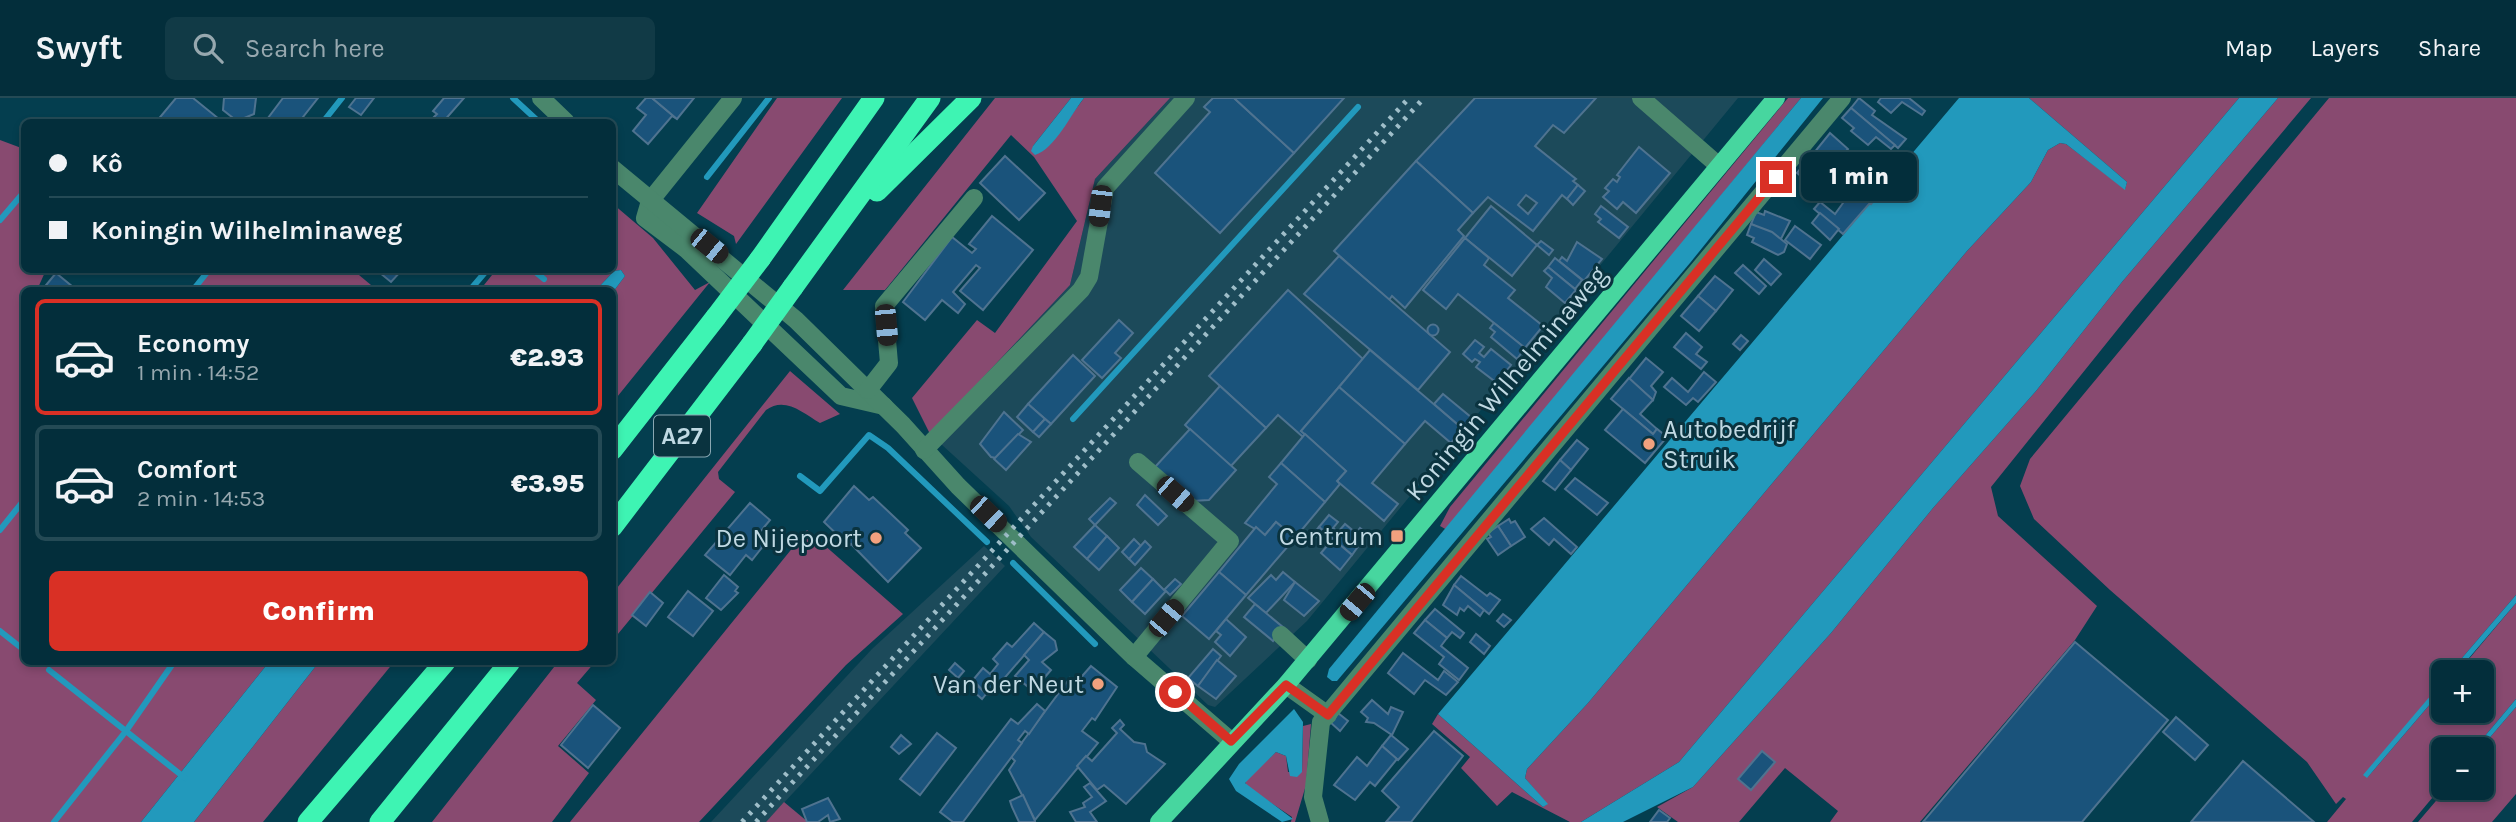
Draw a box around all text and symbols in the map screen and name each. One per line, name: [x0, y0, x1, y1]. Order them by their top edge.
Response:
search box: [165, 17, 655, 80]
text: Swyft: [35, 29, 123, 67]
icon: search: [189, 29, 227, 67]
text: Search here: [245, 33, 385, 64]
text: Map: [2225, 34, 2273, 62]
text: Layers: [2311, 34, 2380, 62]
text: Share: [2418, 34, 2481, 62]
text: Kô: [91, 148, 123, 179]
callout: 1 min: [1800, 153, 1916, 202]
route end: [1760, 161, 1792, 193]
text: 1 min: [1829, 163, 1889, 190]
car: [1088, 184, 1113, 228]
text: Koningin Wilhelminaweg: [91, 215, 402, 246]
car: [687, 225, 732, 267]
street label: Koningin Wilhelminaweg: [1399, 259, 1614, 507]
car: [874, 303, 899, 347]
icon: car: [53, 326, 116, 389]
text: Economy: [137, 328, 249, 359]
text: €2.93: [510, 342, 584, 373]
text: 1 min · 14:52: [137, 359, 259, 386]
place label: Autobedrijf Struik: [1663, 414, 1797, 475]
road number: A27: [654, 416, 710, 456]
marker: Autobedrijf Struik: [1641, 436, 1657, 452]
icon: car: [53, 452, 116, 515]
text: Comfort: [137, 454, 238, 485]
text: €3.95: [511, 468, 584, 499]
car: [1153, 472, 1198, 516]
text: 2 min · 14:53: [137, 485, 265, 512]
car: [966, 492, 1011, 536]
place label: Centrum: [1279, 521, 1383, 552]
place label: De Nijepoort: [715, 523, 862, 554]
marker: Centrum: [1389, 528, 1405, 544]
marker: De Nijepoort: [868, 530, 884, 546]
button: Confirm: [49, 571, 588, 651]
car: [1336, 579, 1379, 625]
car: [1145, 595, 1188, 641]
map controls: [2431, 660, 2494, 800]
button: +: [2431, 660, 2494, 723]
place label: Van der Neut: [933, 669, 1084, 700]
marker: Van der Neut: [1090, 676, 1106, 692]
route start: [1159, 676, 1191, 708]
button: −: [2431, 737, 2494, 800]

